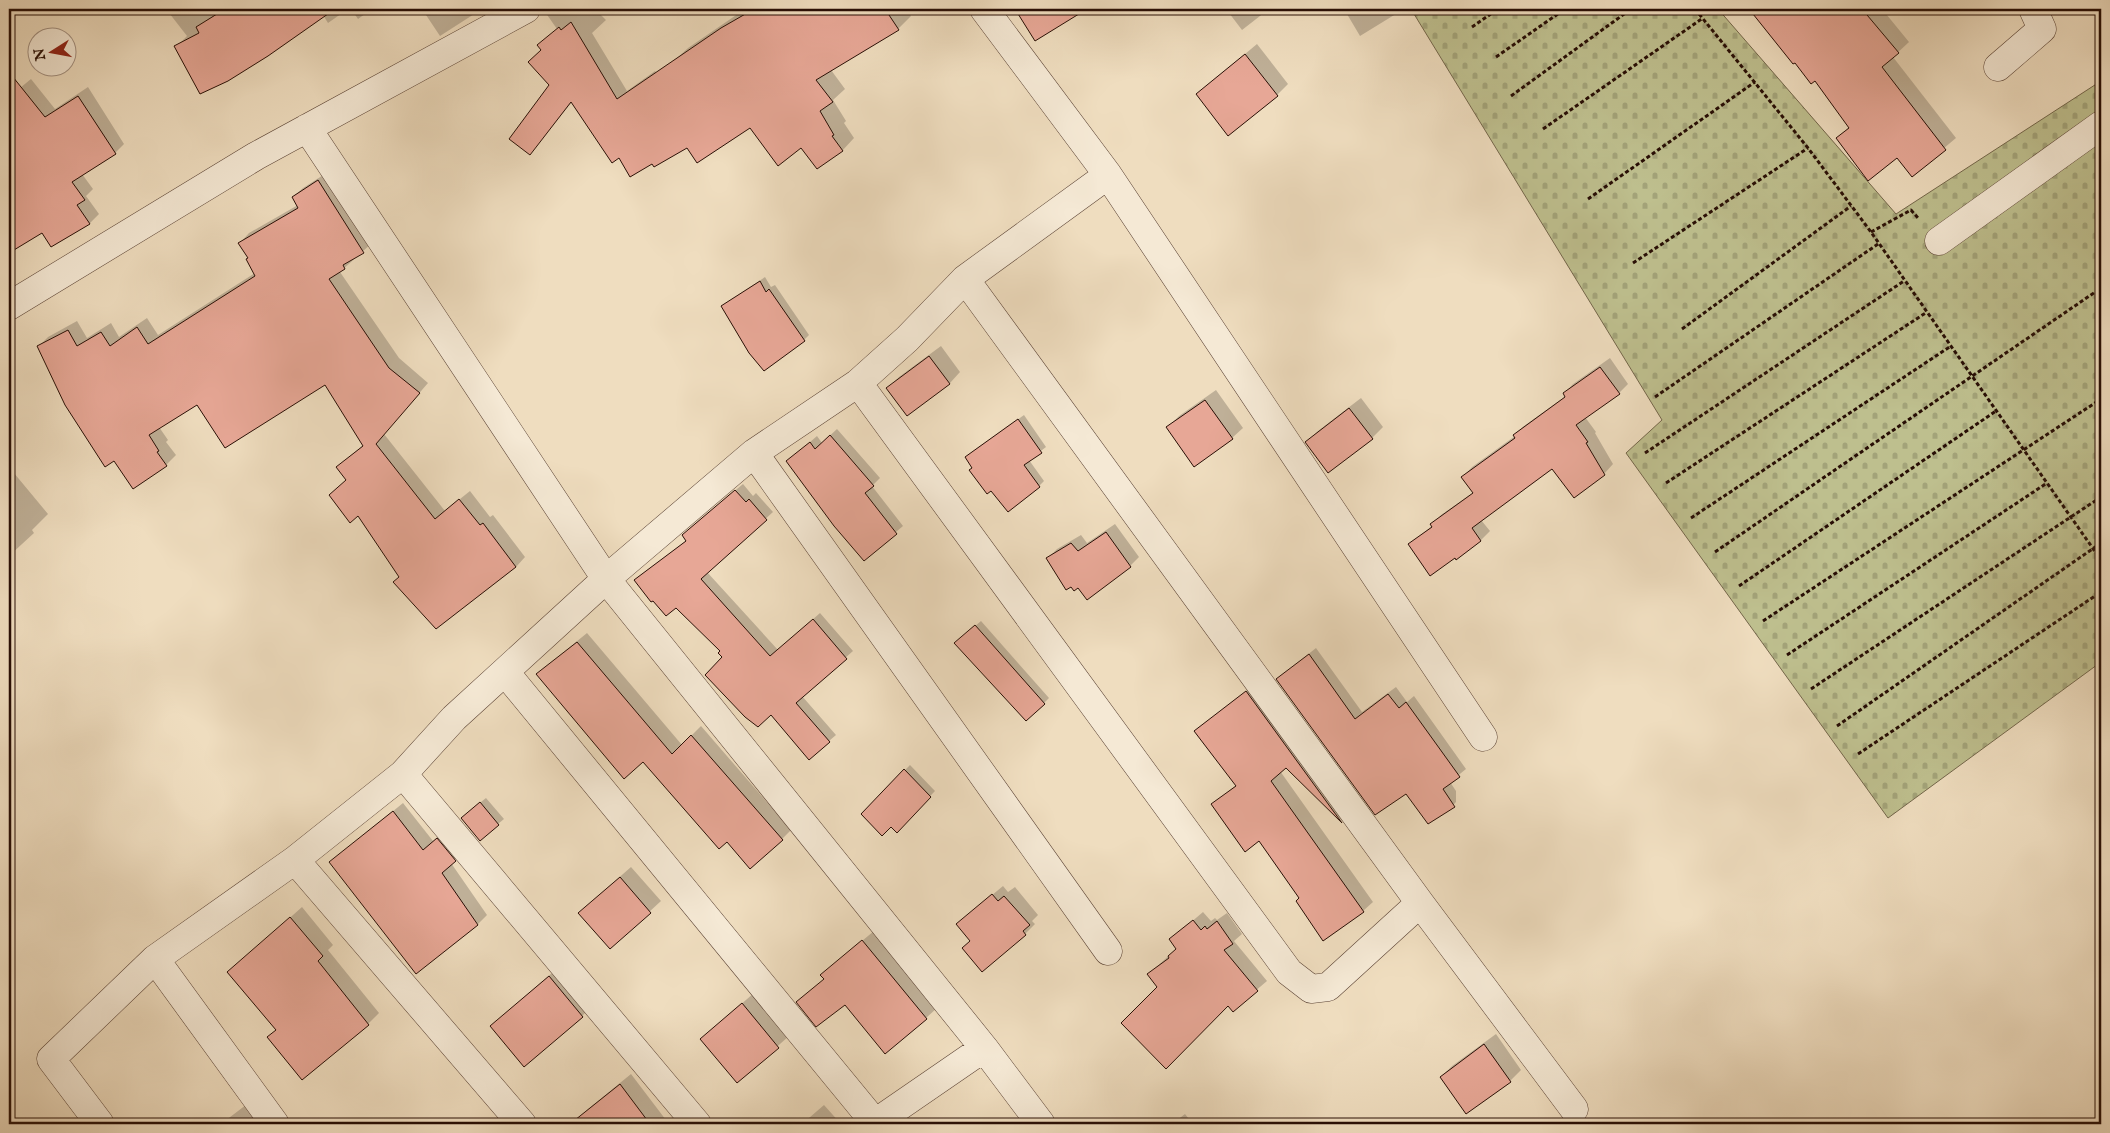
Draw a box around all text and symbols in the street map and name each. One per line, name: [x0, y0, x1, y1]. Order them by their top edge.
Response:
north arrow: [28, 28, 78, 78]
text: N: [30, 47, 50, 63]

